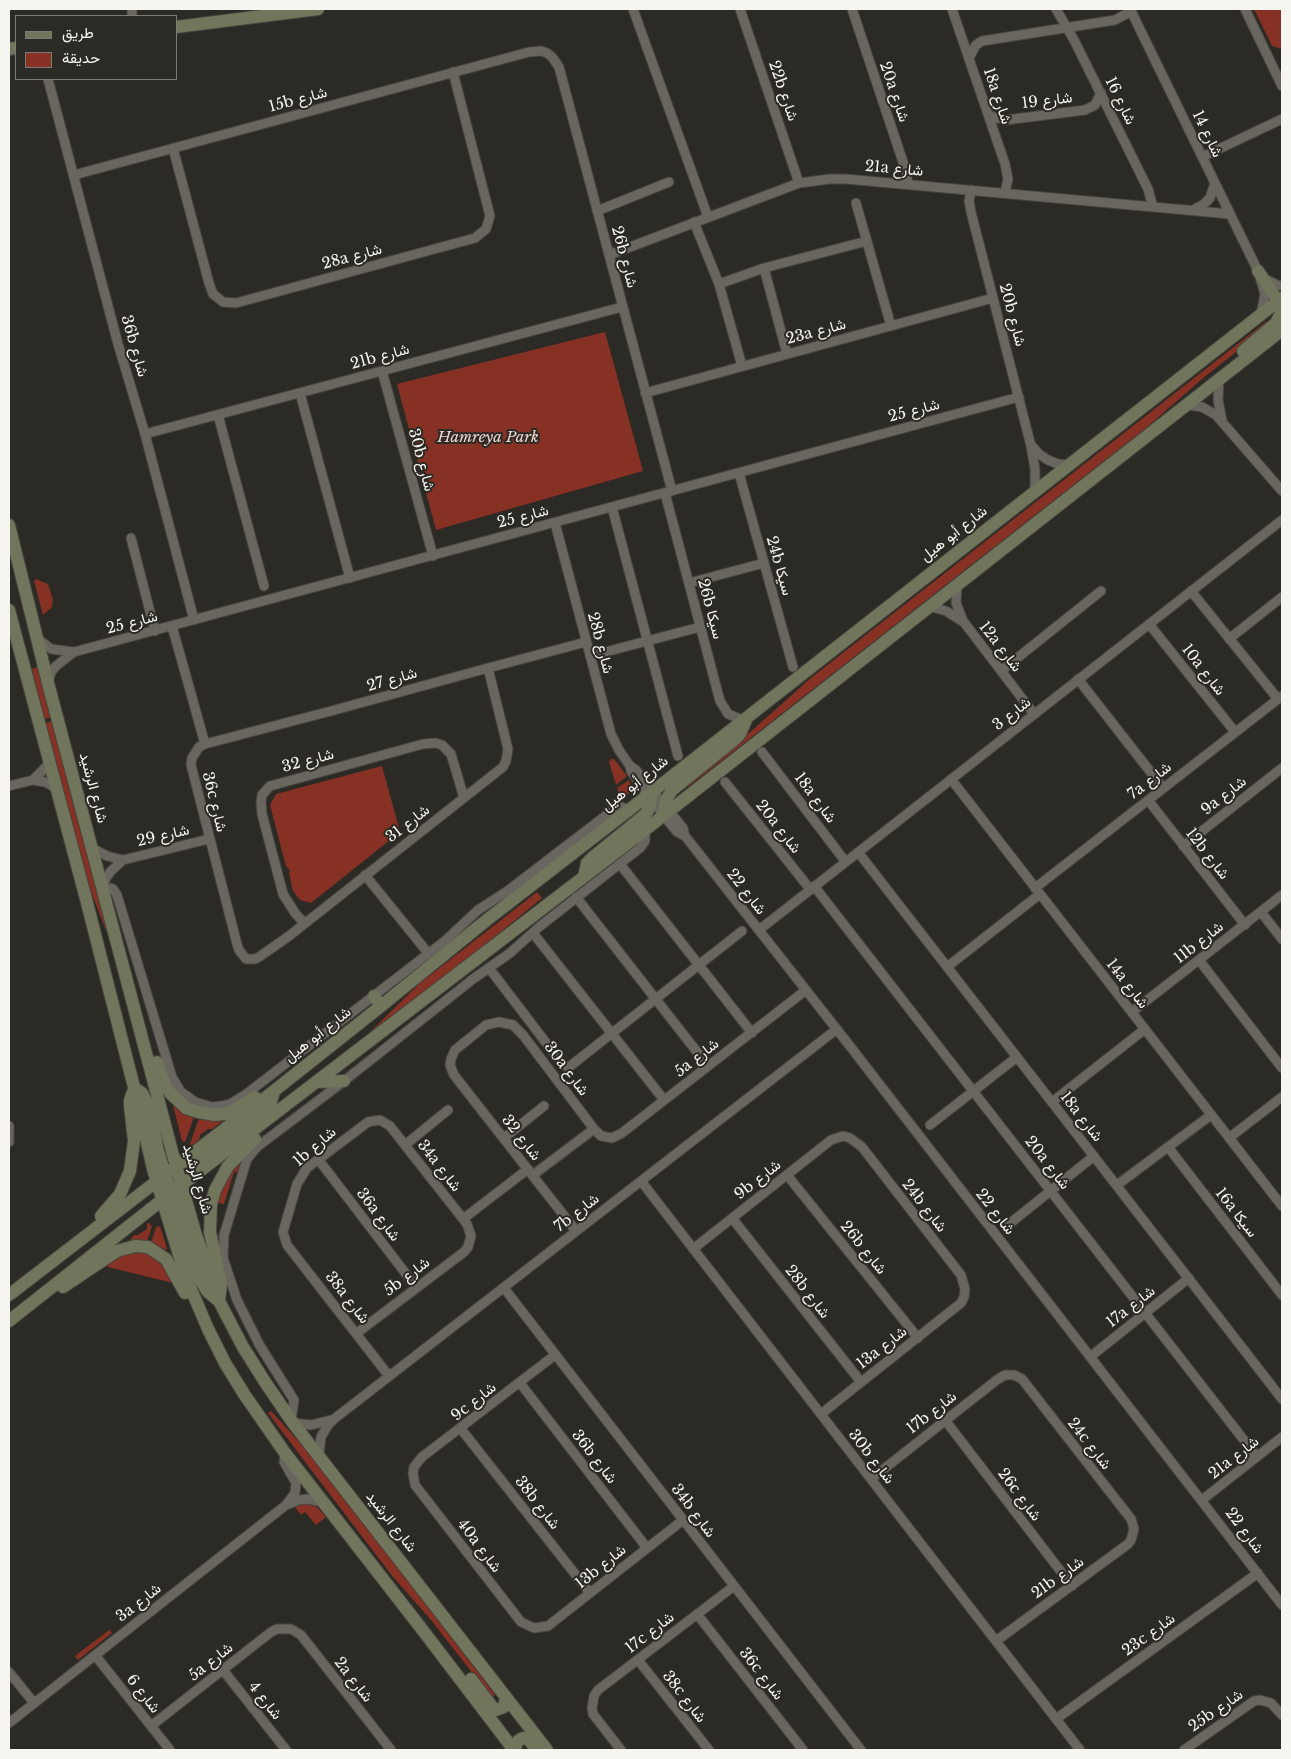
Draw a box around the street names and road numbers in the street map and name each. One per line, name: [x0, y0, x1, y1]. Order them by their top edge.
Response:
street label: 22b شارع: [764, 58, 802, 124]
street label: 20a شارع: [875, 59, 913, 125]
street label: 18a شارع: [979, 65, 1015, 127]
street label: شارع 16: [1101, 74, 1139, 128]
street label: 15b شارع: [267, 84, 329, 116]
street label: شارع 19: [1021, 89, 1073, 113]
street label: شارع 14: [1188, 108, 1226, 160]
street label: 21a شارع: [864, 157, 924, 181]
street label: 26b شارع: [607, 224, 641, 290]
street label: 28a شارع: [320, 240, 384, 274]
street label: 20b شارع: [995, 282, 1029, 348]
street label: 36b شارع: [117, 313, 151, 379]
street label: 23a شارع: [784, 315, 848, 349]
street label: 21b شارع: [349, 341, 411, 373]
street label: شارع 25: [886, 396, 942, 426]
street label: 30b شارع: [404, 427, 438, 493]
street label: شارع 25: [495, 502, 551, 532]
street label: شارع أبو هيل: [917, 502, 991, 566]
street label: 24b سيكا: [762, 534, 796, 598]
street label: 26b سيكا: [693, 577, 727, 641]
street label: شارع 25: [104, 608, 160, 638]
street label: 28b شارع: [583, 610, 617, 676]
street label: 12a شارع: [975, 618, 1025, 676]
street label: 10a شارع: [1177, 641, 1229, 699]
street label: شارع 27: [365, 664, 419, 696]
street label: شارع 3: [989, 693, 1035, 735]
street label: شارع 32: [280, 745, 336, 777]
street label: شارع الرشيد: [75, 751, 111, 825]
street label: شارع أبو هيل: [598, 752, 672, 816]
street label: 7a شارع: [1125, 758, 1175, 804]
street label: 18a شارع: [790, 769, 840, 827]
street label: 36c شارع: [198, 770, 230, 834]
street label: 9a شارع: [1198, 773, 1250, 819]
street label: 20a شارع: [752, 797, 804, 857]
street label: شارع 31: [383, 801, 433, 847]
street label: شارع 29: [135, 821, 191, 851]
street label: 12b شارع: [1181, 825, 1233, 883]
street label: شارع 22: [723, 866, 769, 918]
street label: 11b شارع: [1171, 918, 1227, 968]
street label: 14a شارع: [1102, 956, 1152, 1012]
street label: شارع أبو هيل: [281, 1003, 355, 1067]
street label: 5a شارع: [671, 1035, 723, 1081]
street label: 30a شارع: [540, 1039, 592, 1099]
street label: 18a شارع: [1056, 1088, 1106, 1146]
street label: شارع 32: [498, 1112, 544, 1164]
street label: 1b شارع: [290, 1123, 340, 1171]
street label: 20a شارع: [1021, 1133, 1073, 1193]
street label: 34a شارع: [413, 1137, 465, 1195]
street label: شارع الرشيد: [178, 1142, 216, 1216]
street label: 9b شارع: [731, 1156, 785, 1204]
street label: 24b شارع: [898, 1176, 950, 1236]
street label: 36a شارع: [352, 1185, 404, 1245]
street label: 16a سيكا: [1211, 1185, 1261, 1241]
street label: شارع 22: [972, 1186, 1018, 1238]
street label: 7b شارع: [551, 1190, 603, 1236]
street label: 26b شارع: [836, 1218, 890, 1278]
street label: 5b شارع: [380, 1254, 434, 1300]
street label: 28b شارع: [781, 1262, 833, 1322]
street label: 38a شارع: [321, 1268, 373, 1328]
street label: 17a شارع: [1103, 1282, 1159, 1332]
street label: 13a شارع: [853, 1323, 911, 1373]
street label: 9c شارع: [448, 1379, 500, 1425]
street label: 17b شارع: [903, 1388, 961, 1438]
street label: 24c شارع: [1063, 1415, 1115, 1473]
street label: 30b شارع: [844, 1426, 898, 1488]
street label: 36b شارع: [567, 1427, 621, 1487]
street label: 21a شارع: [1205, 1433, 1263, 1483]
street label: 26c شارع: [993, 1465, 1045, 1525]
street label: 38b شارع: [511, 1473, 563, 1533]
street label: 34b شارع: [667, 1481, 719, 1541]
street label: شارع الرشيد: [362, 1488, 420, 1556]
street label: شارع 22: [1221, 1504, 1267, 1558]
street label: 40a شارع: [453, 1516, 505, 1576]
street label: 13b شارع: [572, 1541, 630, 1593]
street label: 21b شارع: [1028, 1553, 1088, 1603]
street label: 3a شارع: [113, 1580, 165, 1626]
street label: 17c شارع: [622, 1608, 678, 1658]
street label: 23c شارع: [1119, 1610, 1179, 1660]
street label: 5a شارع: [185, 1639, 237, 1685]
street label: 36c شارع: [735, 1644, 787, 1704]
street label: 2a شارع: [330, 1654, 376, 1706]
street label: 38c شارع: [658, 1667, 710, 1727]
street label: شارع 6: [122, 1671, 164, 1717]
street label: شارع 4: [245, 1678, 285, 1724]
street label: 25b شارع: [1185, 1686, 1247, 1736]

